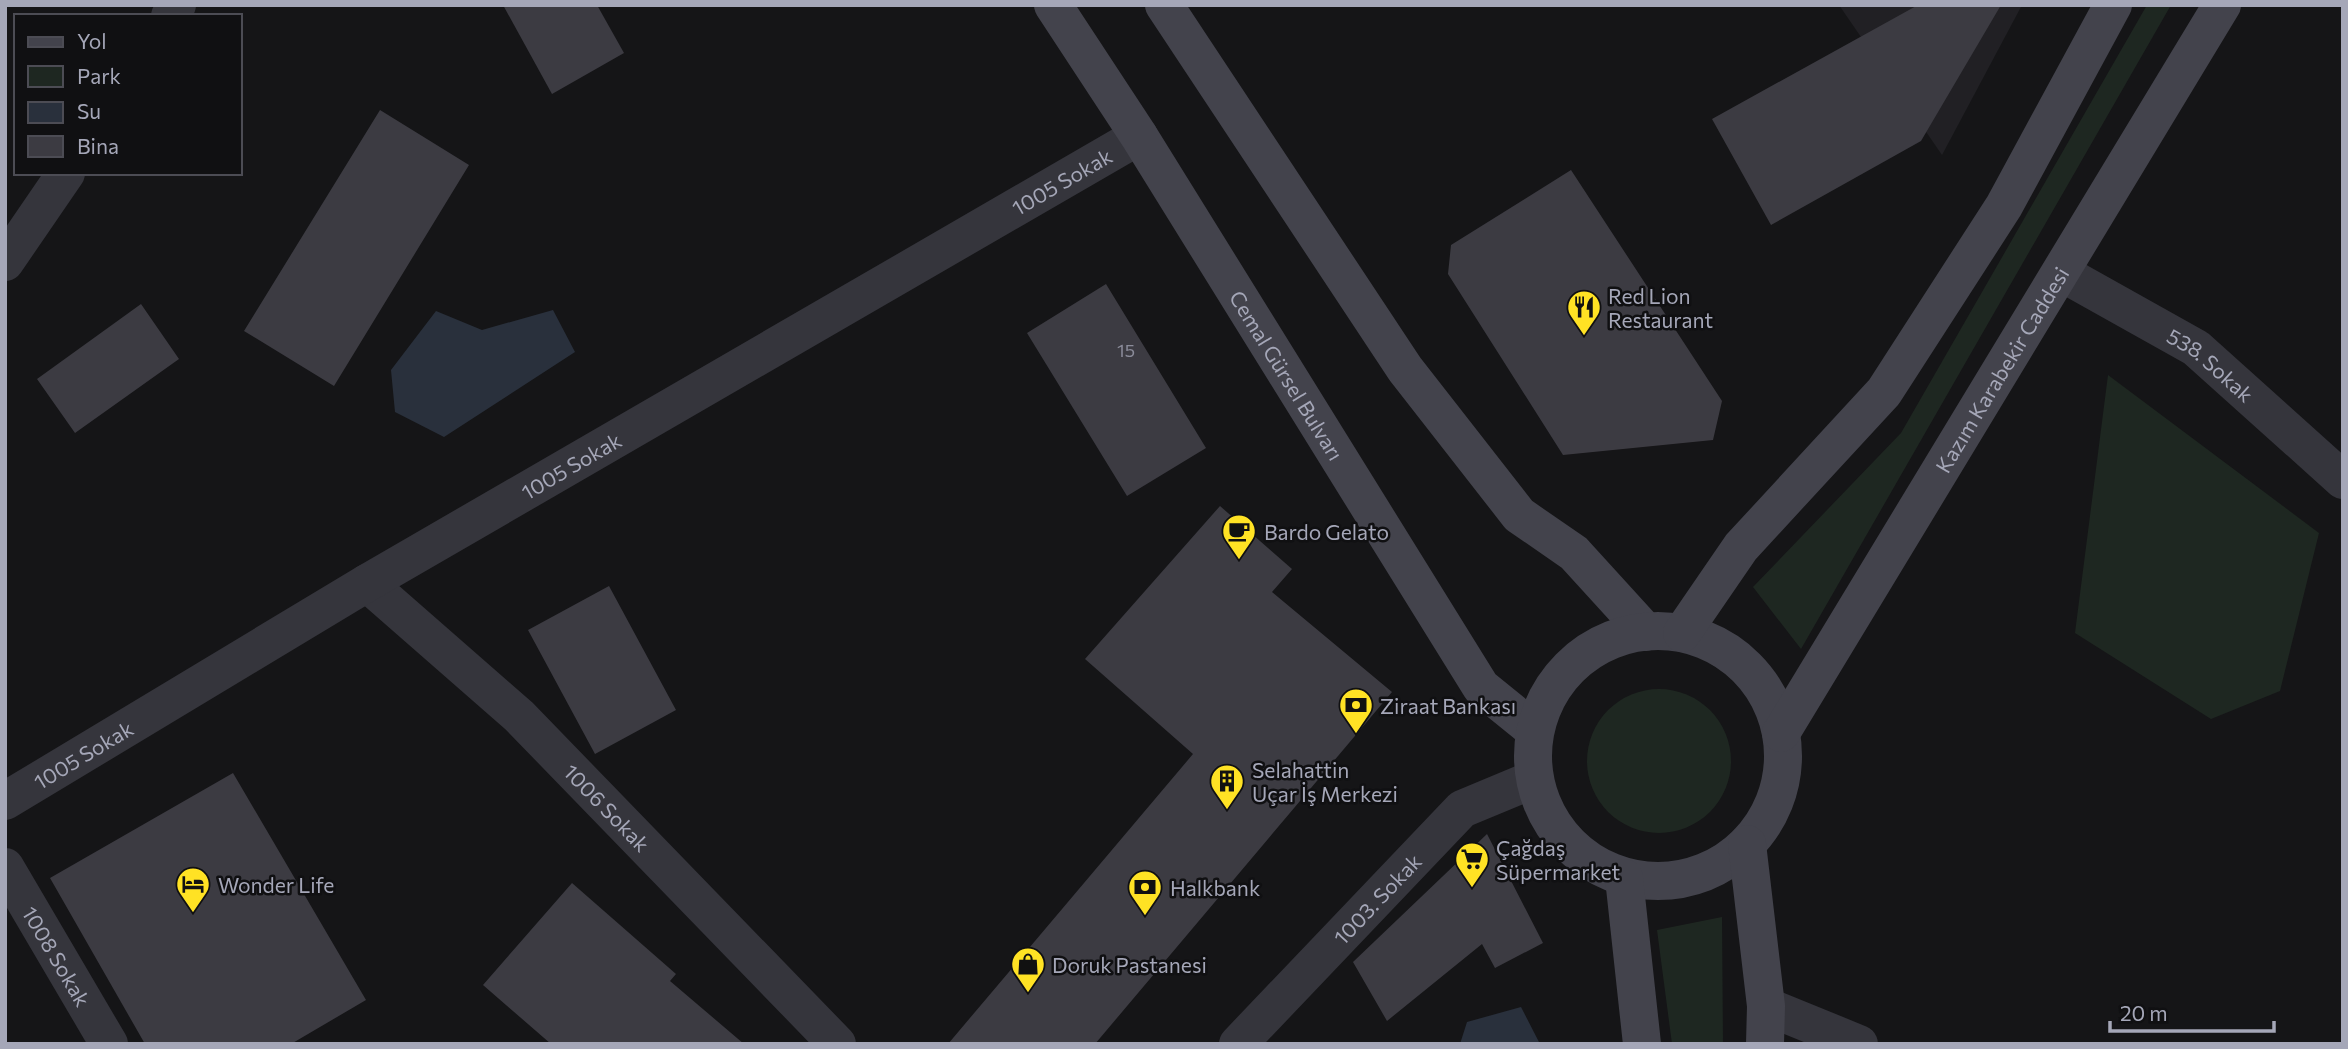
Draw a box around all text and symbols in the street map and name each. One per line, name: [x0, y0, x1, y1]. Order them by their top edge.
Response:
legend: [14, 14, 242, 175]
text: Yol: [77, 28, 107, 53]
text: Park: [77, 63, 121, 88]
text: Su: [77, 98, 101, 123]
text: Bina: [77, 133, 119, 158]
street label: 1005 Sokak: [1007, 142, 1116, 220]
street label: Kazım Karabekir Caddesi: [1929, 262, 2073, 477]
place label: Red Lion Restaurant: [1608, 283, 1713, 332]
street label: Cemal Gürsel Bulvarı: [1225, 285, 1349, 465]
restaurant icon: Red Lion Restaurant: [1565, 288, 1603, 337]
street label: 538. Sokak: [2163, 322, 2259, 406]
house number: 15: [1117, 339, 1135, 361]
street label: 1005 Sokak: [516, 426, 625, 504]
cafe icon: Bardo Gelato: [1220, 512, 1258, 561]
place label: Bardo Gelato: [1264, 519, 1389, 544]
bank icon: Ziraat Bankası: [1337, 686, 1375, 735]
place label: Ziraat Bankası: [1380, 693, 1516, 718]
street label: 1005 Sokak: [29, 715, 137, 793]
place label: Selahattin Uçar İş Merkezi: [1252, 757, 1398, 806]
street label: 1006 Sokak: [560, 758, 655, 856]
building icon: Selahattin Uçar İş Merkezi: [1208, 762, 1246, 811]
place label: Çağdaş Süpermarket: [1496, 835, 1620, 884]
supermarket icon: Çağdaş Süpermarket: [1453, 840, 1491, 889]
street label: 1003. Sokak: [1328, 848, 1426, 949]
hotel icon: Wonder Life: [174, 865, 212, 914]
bank icon: Halkbank: [1126, 868, 1164, 917]
place label: Wonder Life: [218, 872, 334, 897]
place label: Halkbank: [1170, 875, 1260, 900]
street label: 1008 Sokak: [18, 901, 96, 1010]
shop icon: Doruk Pastanesi: [1009, 945, 1047, 994]
place label: Doruk Pastanesi: [1052, 952, 1207, 977]
scale bar: [2110, 990, 2274, 1034]
text: 20 m: [2120, 1000, 2168, 1025]

